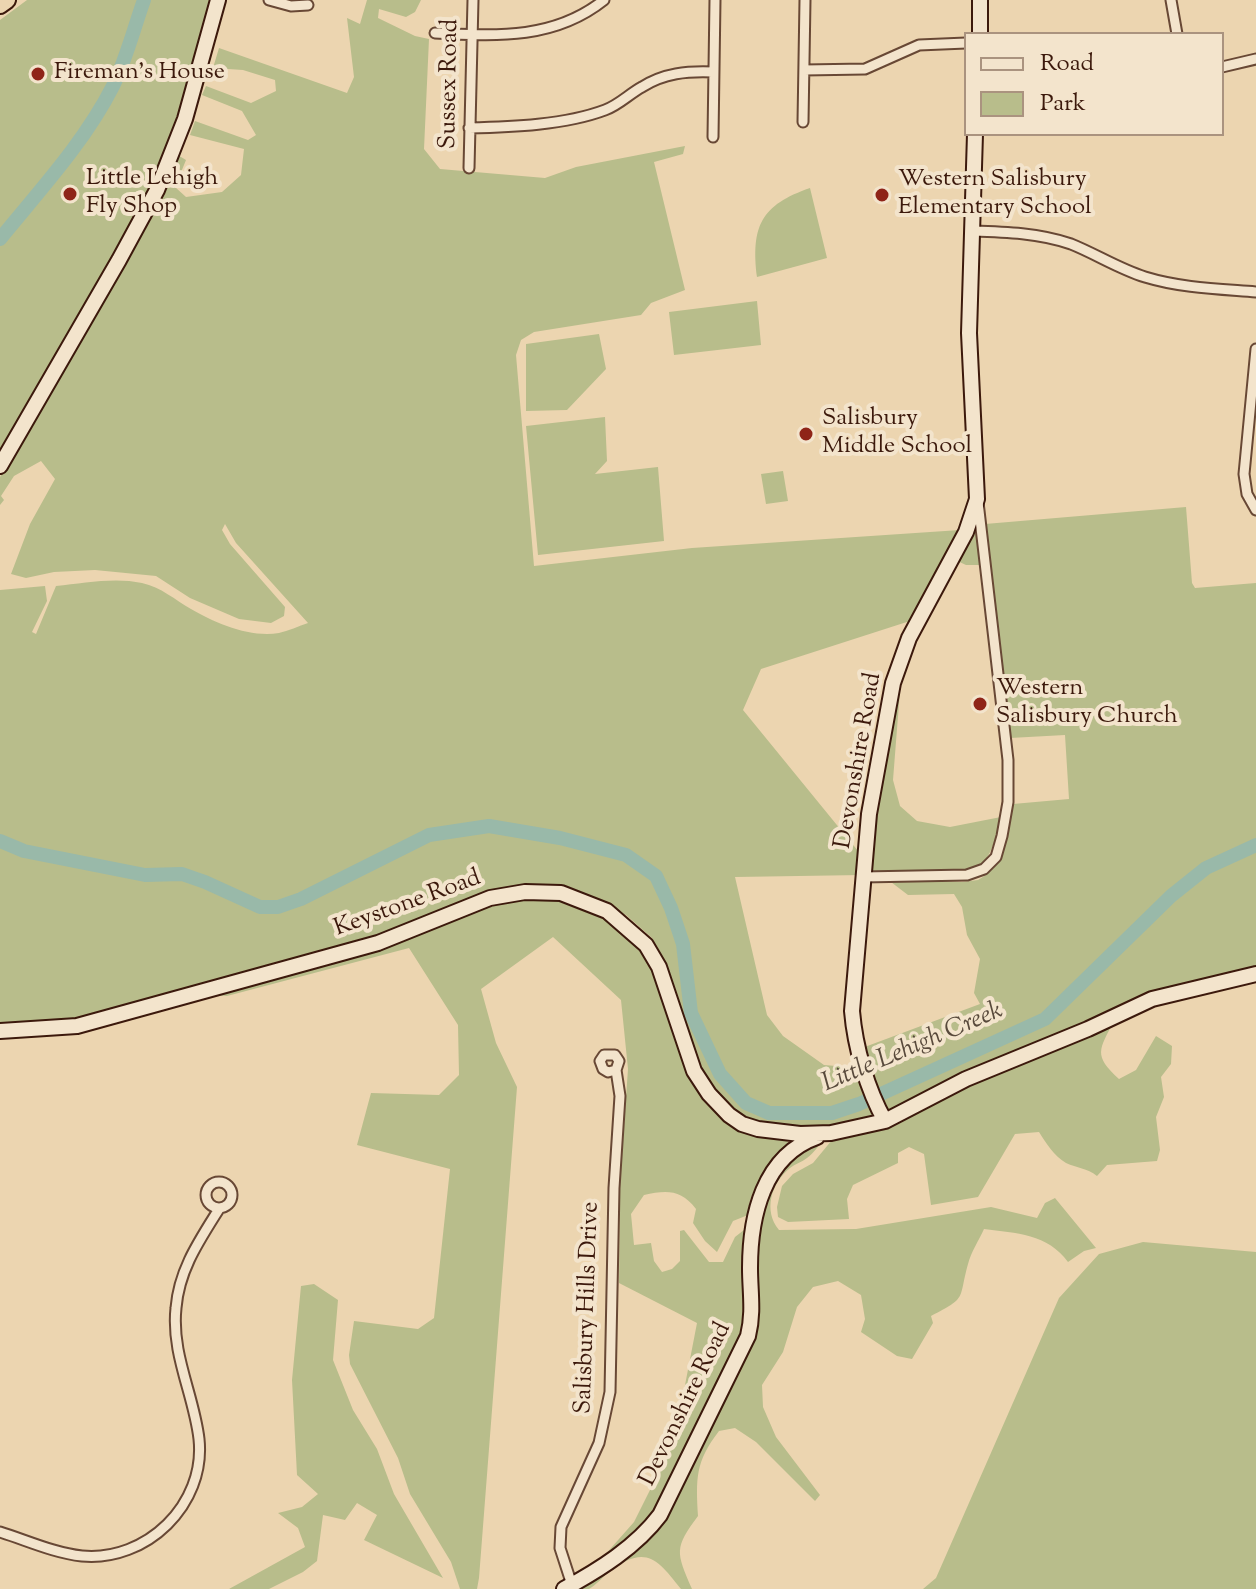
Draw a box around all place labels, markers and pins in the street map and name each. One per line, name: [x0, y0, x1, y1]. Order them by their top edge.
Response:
place label: Fireman's House: [54, 60, 225, 88]
marker: Fireman's House: [29, 65, 47, 83]
place label: Little Lehigh Fly Shop: [86, 166, 218, 222]
place label: Western Salisbury Elementary School: [898, 167, 1092, 223]
marker: Little Lehigh Fly Shop: [61, 185, 79, 203]
marker: Western Salisbury Elementary School: [873, 186, 891, 204]
place label: Salisbury Middle School: [822, 406, 972, 462]
marker: Salisbury Middle School: [797, 425, 815, 443]
place label: Western Salisbury Church: [996, 676, 1178, 732]
marker: Western Salisbury Church: [971, 695, 989, 713]

